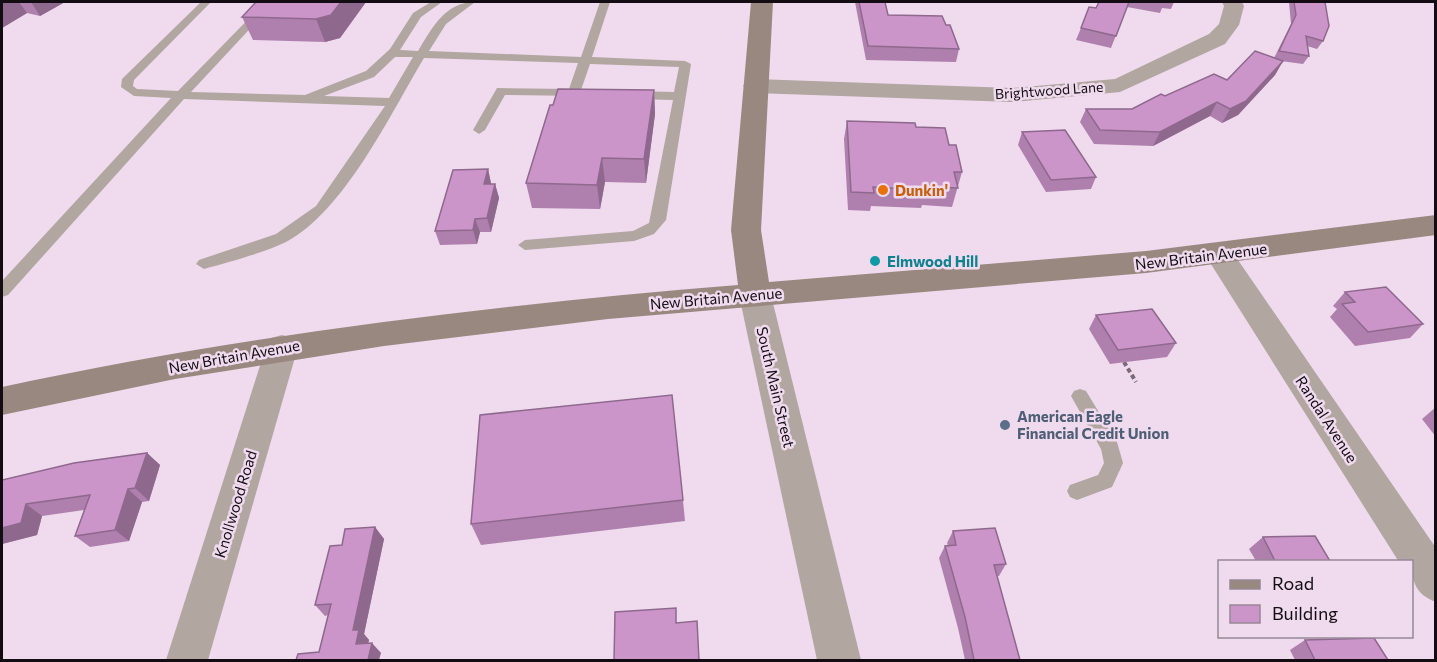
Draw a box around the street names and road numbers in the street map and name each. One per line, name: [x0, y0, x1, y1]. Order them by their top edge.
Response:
street label: Brightwood Lane: [994, 78, 1104, 102]
street label: New Britain Avenue: [1134, 239, 1268, 273]
street label: New Britain Avenue: [649, 283, 783, 313]
street label: South Main Street: [753, 325, 799, 449]
street label: New Britain Avenue: [167, 336, 301, 376]
street label: Randal Avenue: [1292, 372, 1362, 466]
street label: Knollwood Road: [210, 448, 260, 560]

